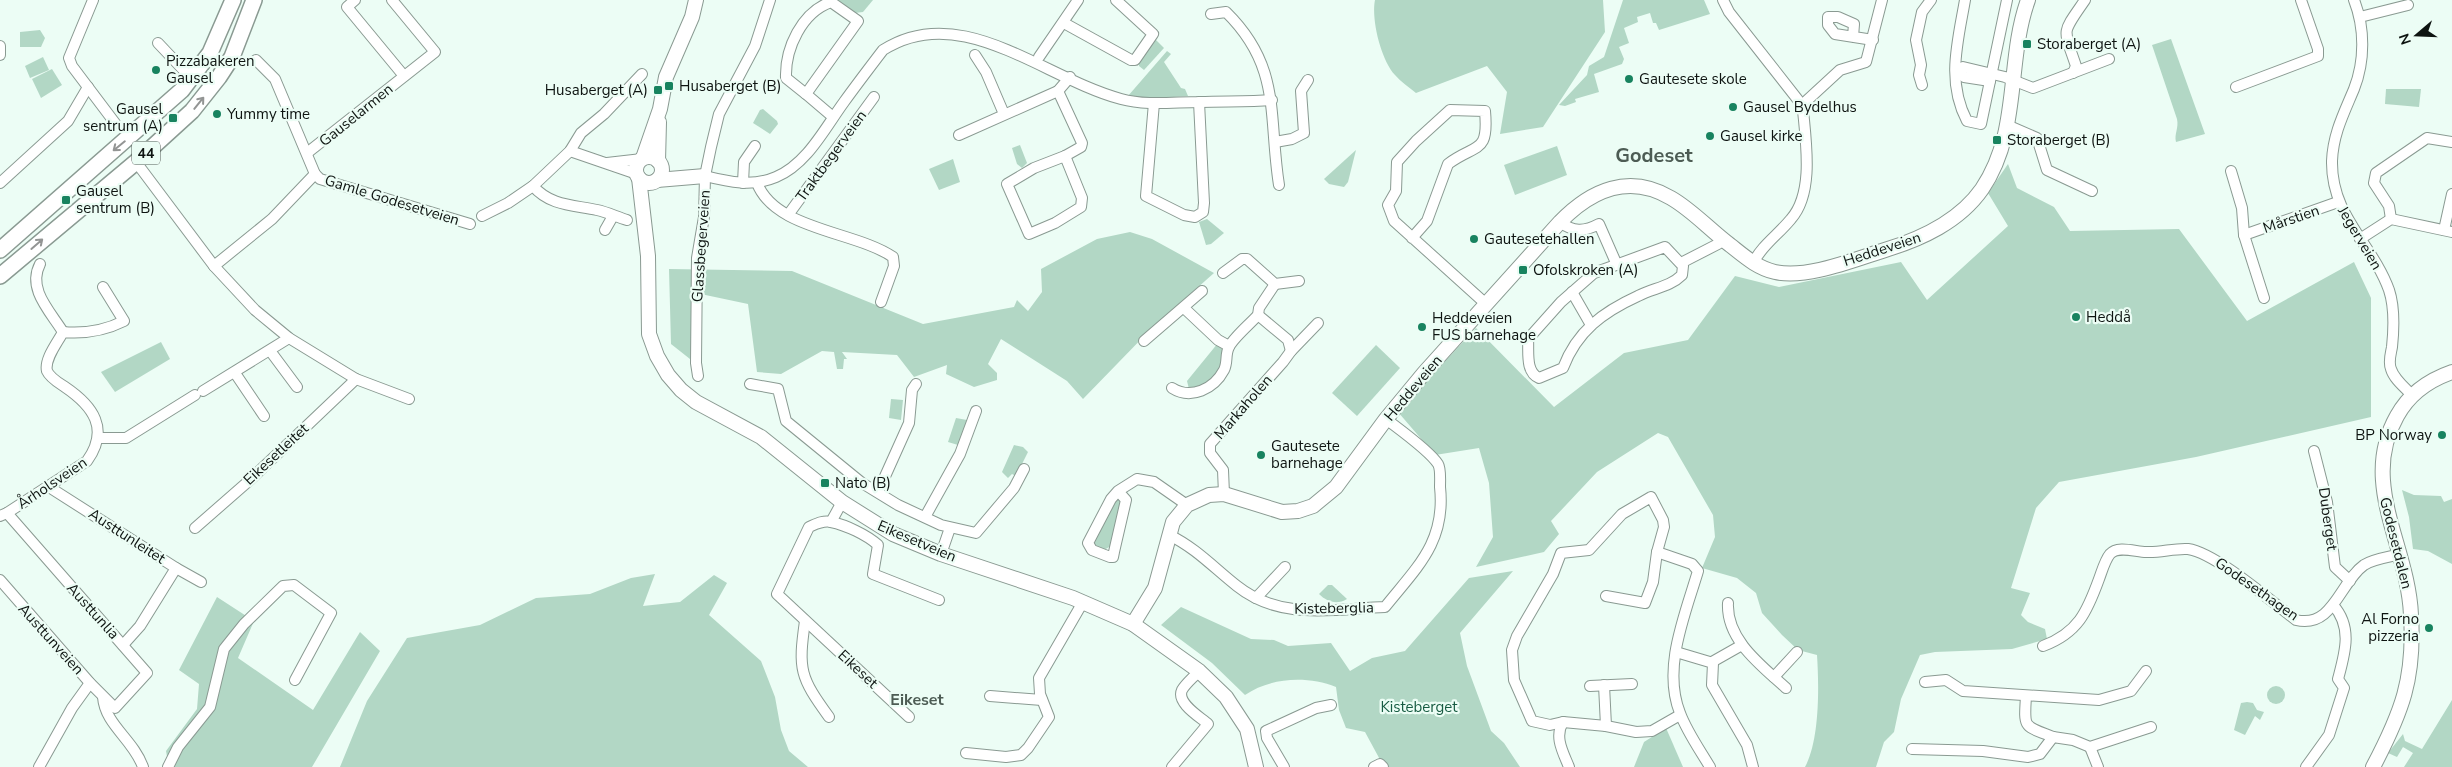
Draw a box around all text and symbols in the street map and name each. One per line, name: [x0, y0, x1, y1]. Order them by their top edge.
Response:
north arrow: [2392, 10, 2442, 60]
text: N: [2394, 31, 2416, 47]
place label: Storaberget (A): [2037, 34, 2141, 54]
marker: Storaberget (A): [2021, 38, 2033, 50]
place label: Pizzabakeren Gausel: [166, 51, 255, 88]
marker: Pizzabakeren Gausel: [150, 64, 162, 76]
place label: Gautesete skole: [1639, 69, 1747, 89]
marker: Gautesete skole: [1623, 73, 1635, 85]
place label: Husaberget (B): [679, 76, 782, 96]
street label: Gauselarmen: [315, 79, 397, 151]
place label: Husaberget (A): [545, 80, 648, 100]
marker: Husaberget (B): [663, 80, 675, 92]
marker: Husaberget (A): [652, 84, 664, 96]
one-way arrow: [193, 96, 204, 109]
place label: Gausel Bydelhus: [1743, 97, 1857, 117]
place label: Gausel sentrum (A): [83, 99, 164, 136]
marker: Gausel Bydelhus: [1727, 101, 1739, 113]
place label: Yummy time: [226, 104, 310, 124]
street label: Traktbegerveien: [791, 106, 871, 206]
marker: Yummy time: [211, 108, 223, 120]
marker: Gausel sentrum (A): [167, 112, 179, 124]
place label: Gausel kirke: [1720, 126, 1802, 146]
marker: Gausel kirke: [1704, 130, 1716, 142]
place label: Storaberget (B): [2007, 130, 2110, 150]
marker: Storaberget (B): [1991, 134, 2003, 146]
one-way arrow: [113, 140, 126, 151]
road number: 44: [132, 142, 160, 164]
district label: Godeset: [1615, 142, 1693, 169]
street label: Gamle Godesetveien: [322, 170, 462, 230]
place label: Gausel sentrum (B): [76, 181, 155, 218]
street label: Glassbegerveien: [687, 189, 715, 303]
marker: Gausel sentrum (B): [60, 194, 72, 206]
street label: Mårstien: [2260, 200, 2322, 238]
street label: Jegerveien: [2333, 202, 2387, 274]
street label: Heddeveien: [1841, 227, 1923, 271]
place label: Gautesetehallen: [1484, 229, 1595, 249]
marker: Gautesetehallen: [1468, 233, 1480, 245]
one-way arrow: [30, 239, 43, 250]
place label: Ofolskroken (A): [1533, 260, 1638, 280]
marker: Ofolskroken (A): [1517, 264, 1529, 276]
place label: Heddå: [2086, 307, 2131, 327]
place label: Heddeveien FUS barnehage: [1432, 308, 1536, 345]
marker: Heddå: [2070, 311, 2082, 323]
marker: Heddeveien FUS barnehage: [1416, 321, 1428, 333]
street label: Heddeveien: [1380, 351, 1446, 425]
street label: Markaholen: [1209, 371, 1277, 443]
street label: Eikesetleitet: [239, 418, 313, 489]
place label: BP Norway: [2355, 425, 2432, 445]
marker: BP Norway: [2436, 429, 2448, 441]
place label: Gautesete barnehage: [1271, 436, 1343, 473]
marker: Gautesete barnehage: [1255, 449, 1267, 461]
street label: Årholsveien: [13, 451, 91, 514]
place label: Nato (B): [835, 473, 891, 493]
marker: Nato (B): [819, 477, 831, 489]
street label: Duberget: [2314, 486, 2342, 553]
street label: Godesetdalen: [2375, 495, 2417, 591]
street label: Austtunleitet: [85, 504, 170, 569]
street label: Eikesetveien: [875, 515, 959, 567]
street label: Godesethagen: [2211, 553, 2303, 625]
street label: Austtunlia: [62, 578, 124, 644]
street label: Kisteberglia: [1294, 597, 1374, 619]
street label: Austtunveien: [14, 599, 88, 679]
place label: Al Forno pizzeria: [2361, 609, 2419, 646]
marker: Al Forno pizzeria: [2423, 622, 2435, 634]
street label: Eikeset: [834, 645, 883, 693]
district label: Eikeset: [890, 689, 945, 711]
park label: Kisteberget: [1380, 697, 1458, 717]

